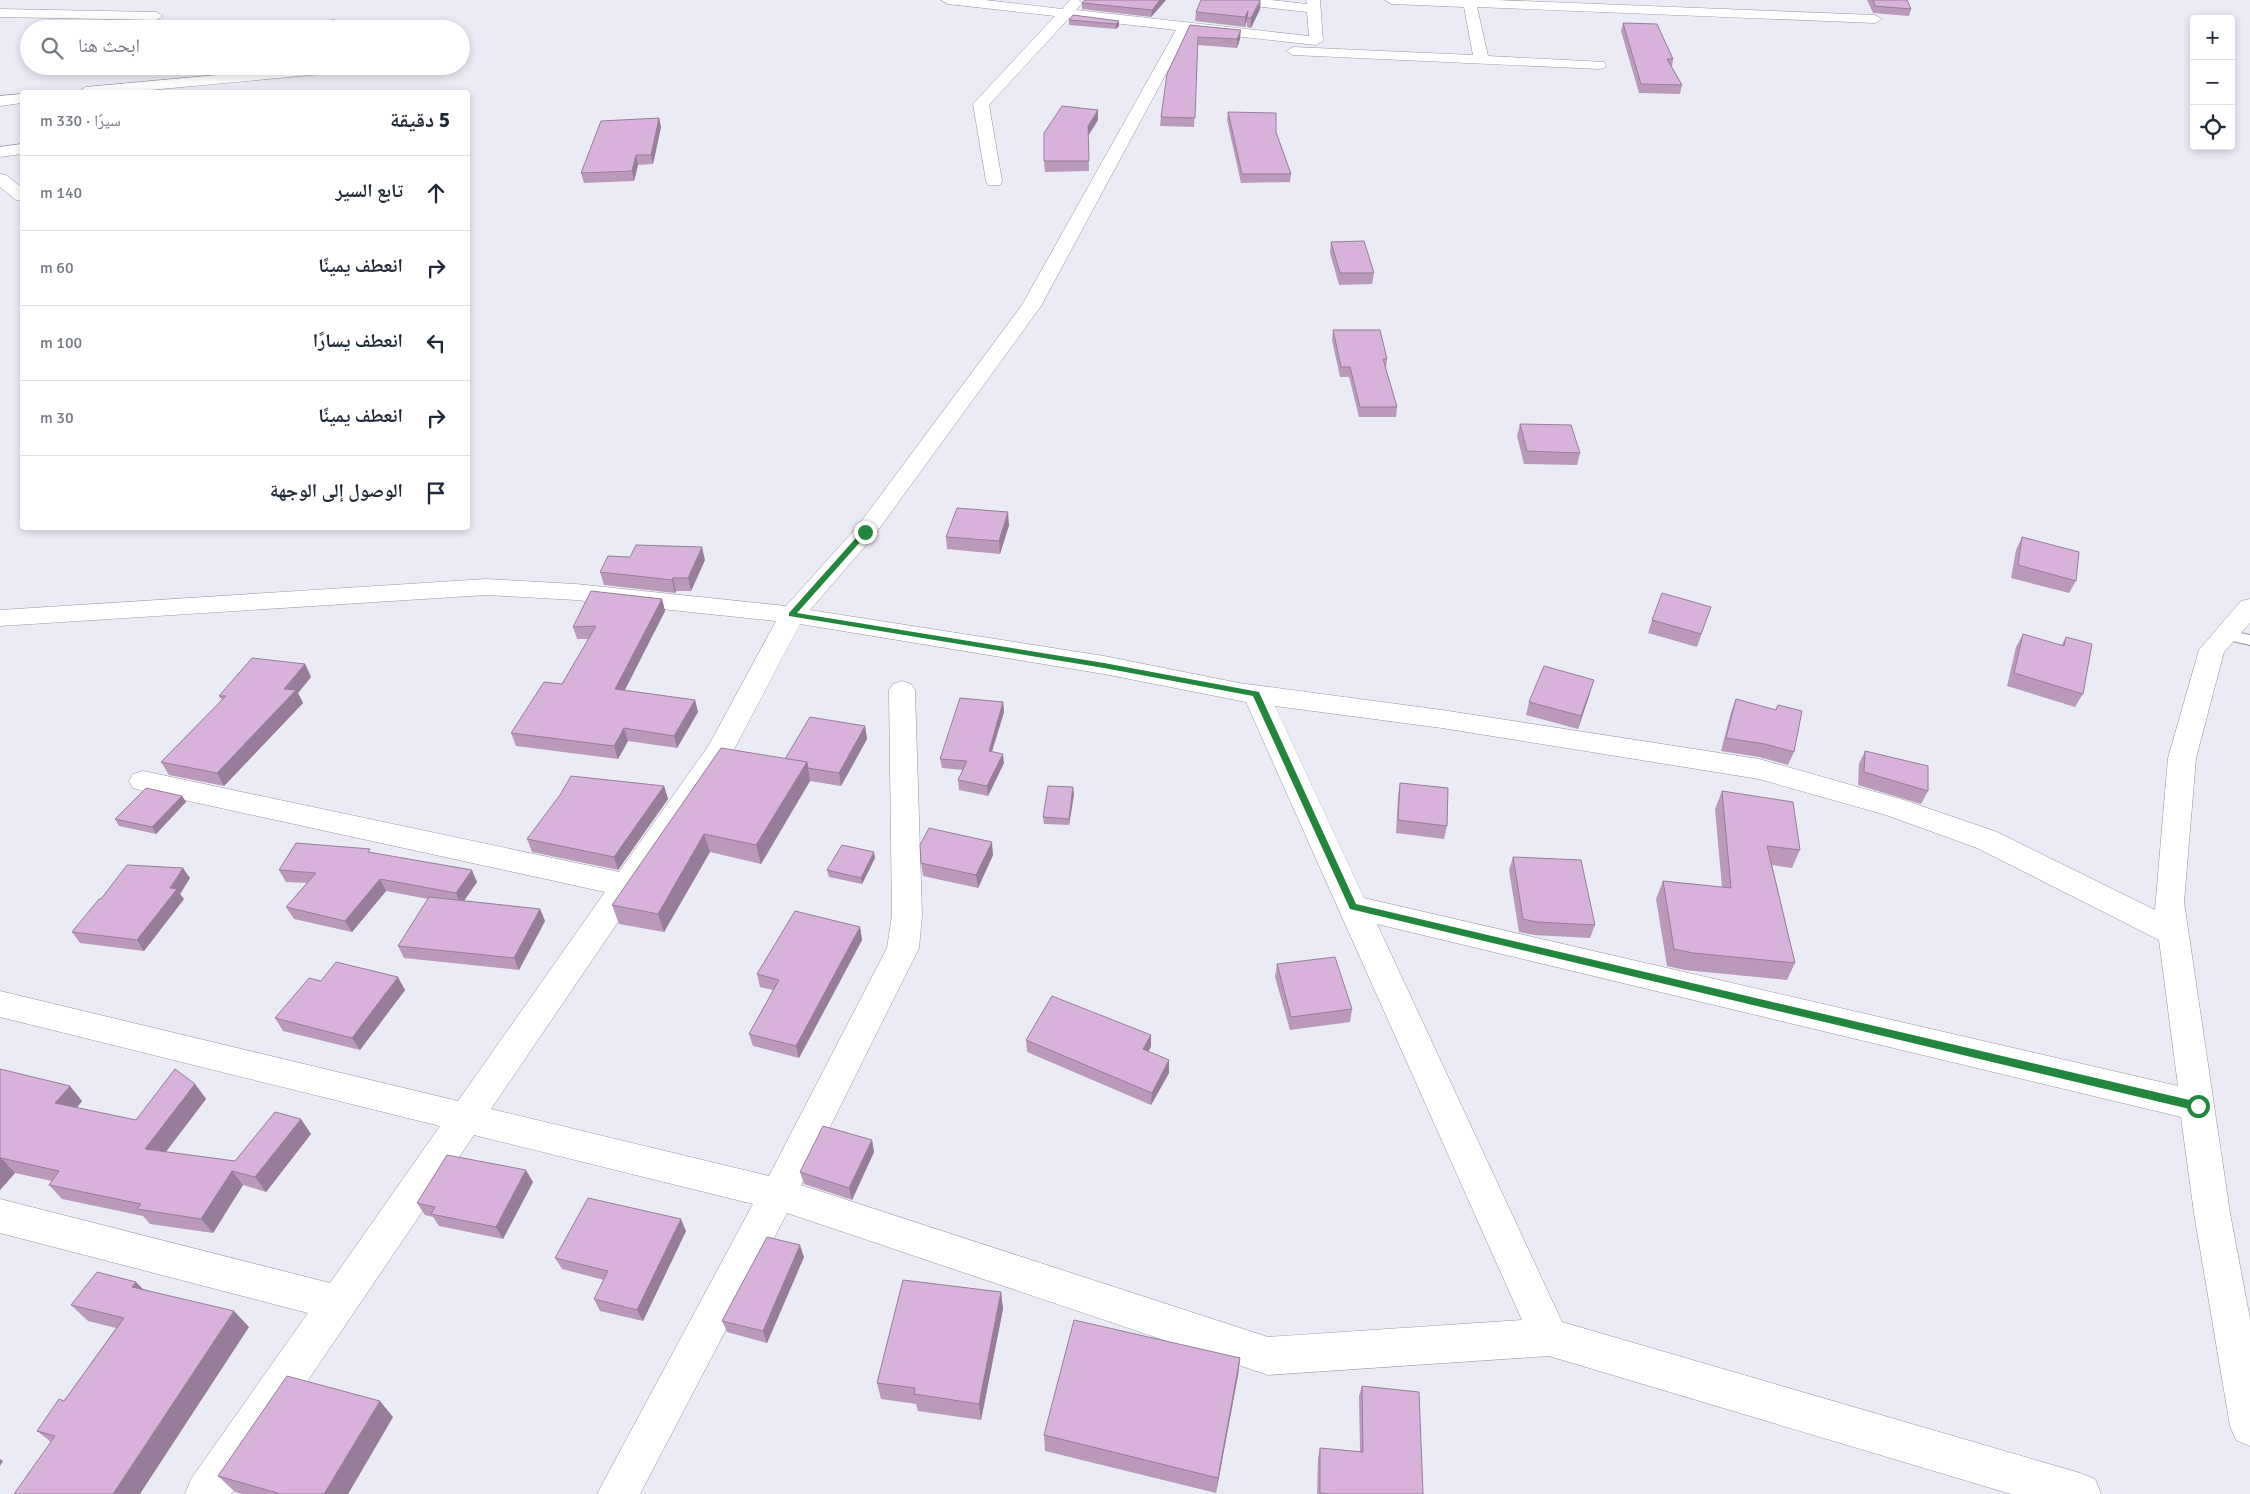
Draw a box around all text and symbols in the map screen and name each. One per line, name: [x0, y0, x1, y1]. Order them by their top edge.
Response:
map controls: [2190, 15, 2235, 150]
button: +: [2190, 15, 2235, 60]
search box: [20, 20, 470, 75]
icon: search: [38, 34, 66, 62]
text: ابحث هنا: [78, 34, 140, 58]
button: −: [2190, 60, 2235, 105]
button: locate: [2190, 105, 2235, 150]
text: 5 دقيقة: [390, 107, 450, 133]
text: سيرًا · 330 m: [40, 111, 121, 131]
text: تابع السير: [335, 179, 403, 203]
icon: ahead: [422, 179, 450, 207]
text: 140 m: [40, 183, 82, 203]
text: انعطف يمينًا: [318, 254, 403, 278]
icon: right: [422, 254, 450, 282]
text: 60 m: [40, 258, 74, 278]
text: انعطف يسارًا: [313, 329, 403, 353]
icon: left: [422, 329, 450, 357]
text: 100 m: [40, 333, 82, 353]
text: انعطف يمينًا: [318, 404, 403, 428]
icon: right: [422, 404, 450, 432]
text: 30 m: [40, 408, 74, 428]
text: الوصول إلى الوجهة: [270, 479, 403, 503]
icon: arrive: [422, 479, 450, 507]
route end: [854, 521, 877, 544]
route start: [2187, 1095, 2210, 1118]

